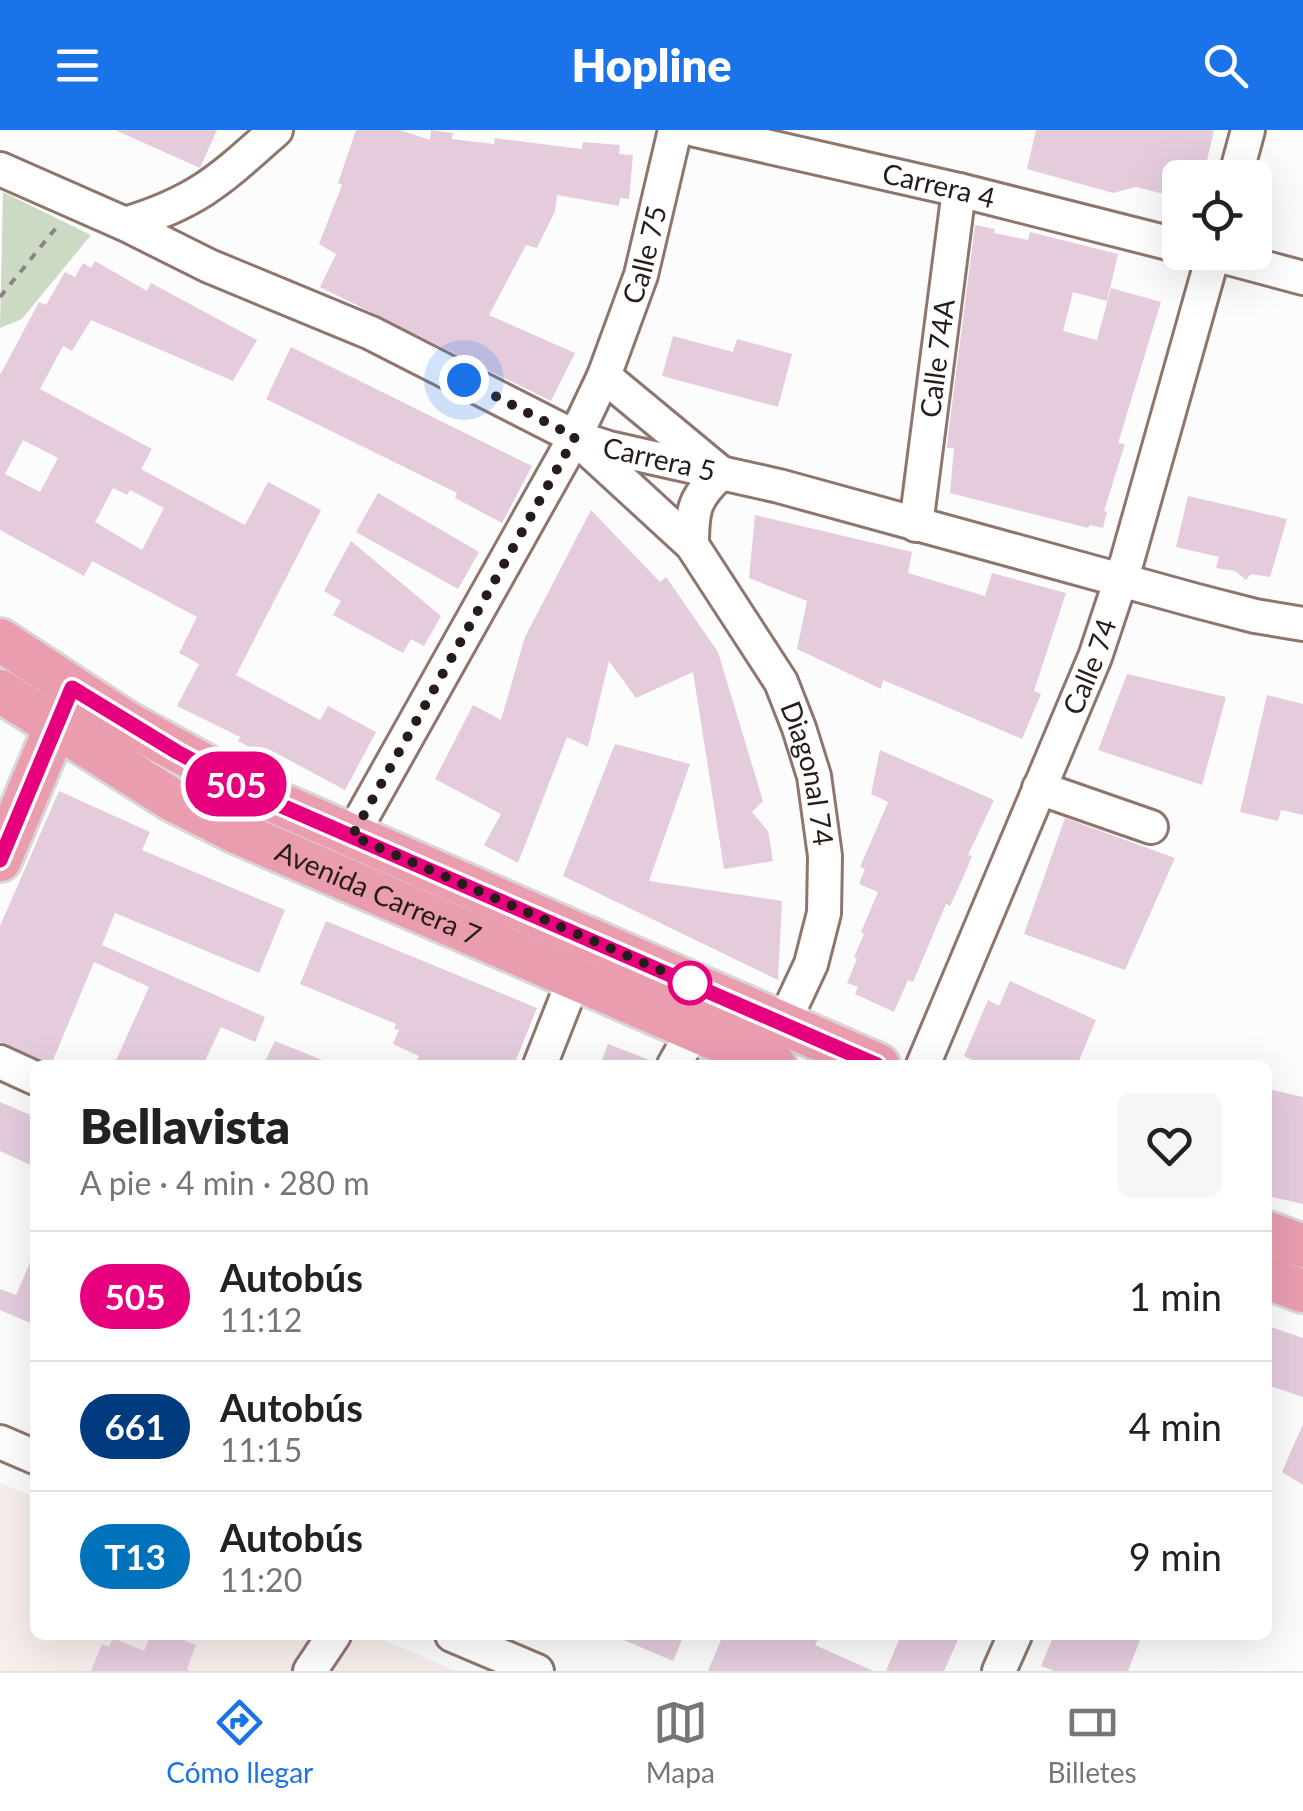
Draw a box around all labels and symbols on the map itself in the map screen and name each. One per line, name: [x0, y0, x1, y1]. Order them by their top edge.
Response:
street label: Carrera 4: [879, 155, 999, 214]
street label: Calle 75: [614, 202, 673, 308]
street label: Calle 74A: [912, 297, 961, 420]
your location: [439, 355, 489, 405]
street label: Carrera 5: [600, 429, 719, 487]
street label: Calle 74: [1055, 614, 1123, 719]
street label: Diagonal 74: [774, 696, 841, 848]
line badge: 505: [178, 752, 294, 816]
street label: Avenida Carrera 7: [271, 833, 486, 952]
unlabelled marker: [669, 962, 711, 1004]

